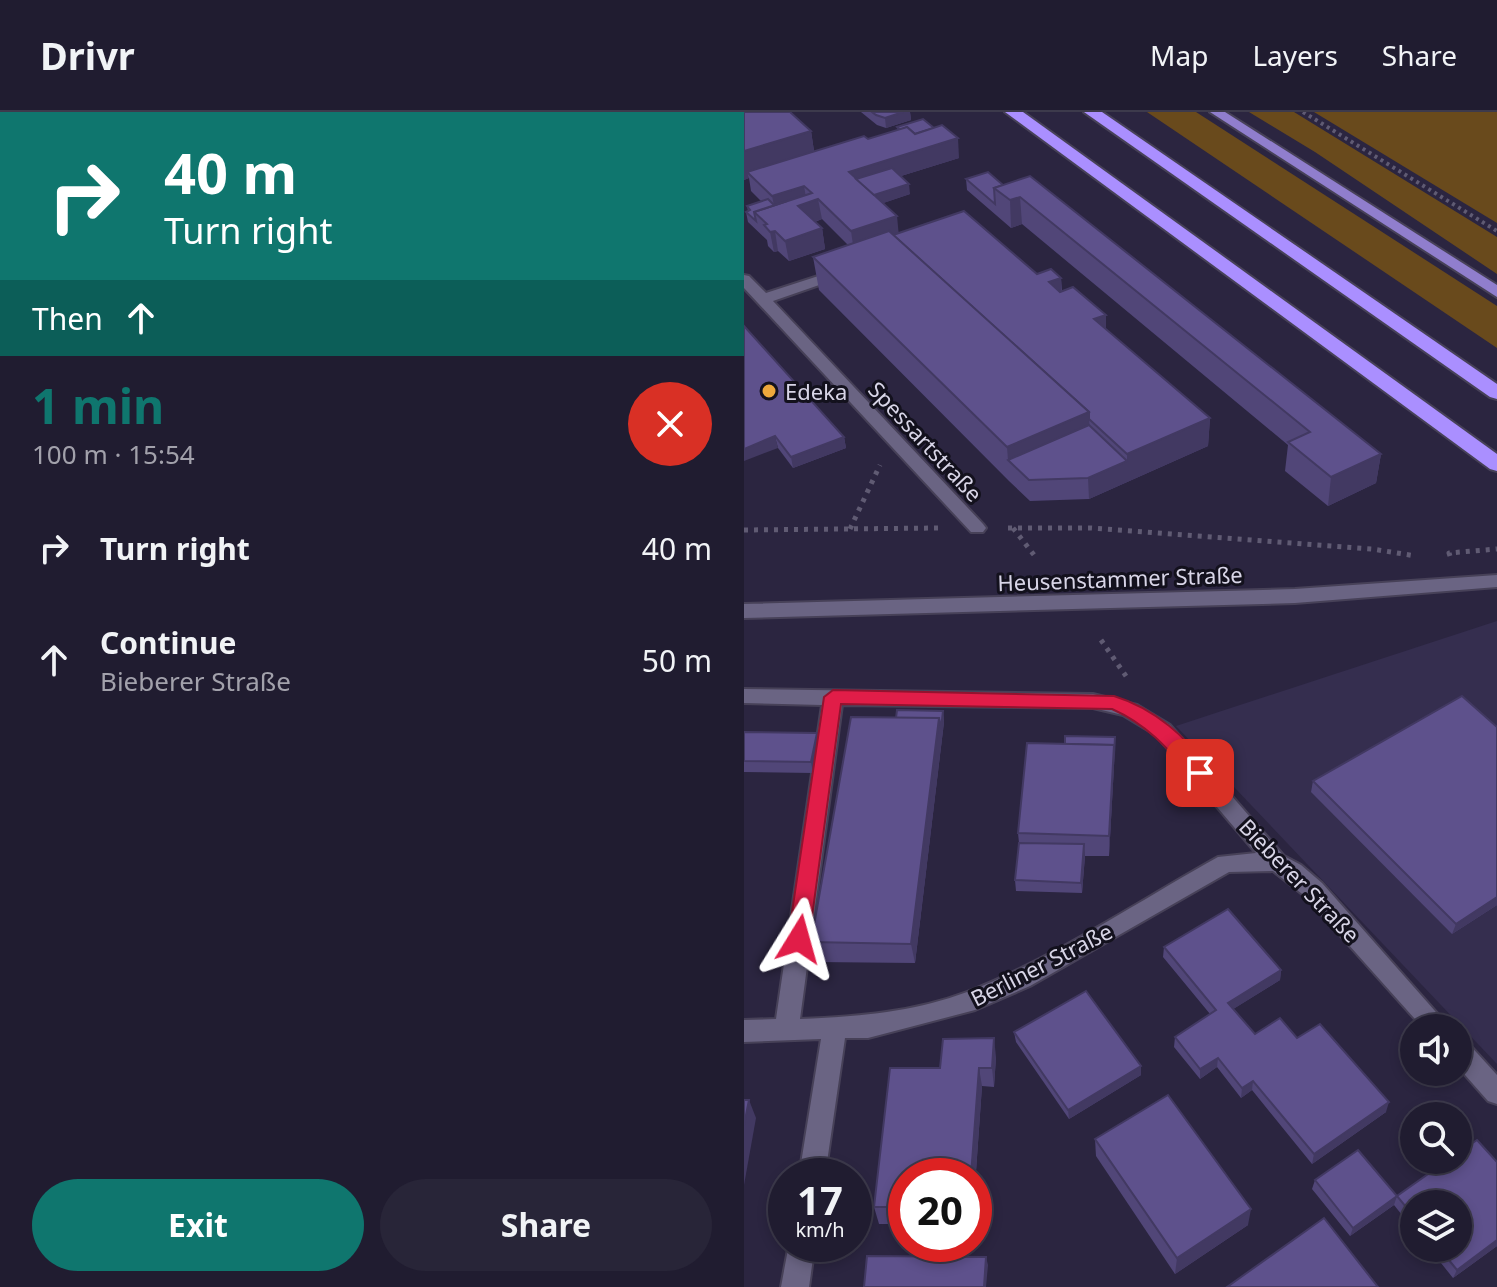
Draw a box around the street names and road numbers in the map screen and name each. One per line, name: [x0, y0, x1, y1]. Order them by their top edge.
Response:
street label: Spessartstraße: [862, 374, 990, 508]
street label: Heusenstammer Straße: [997, 559, 1243, 597]
street label: Bieberer Straße: [1233, 811, 1367, 949]
street label: Berliner Straße: [965, 915, 1117, 1013]

